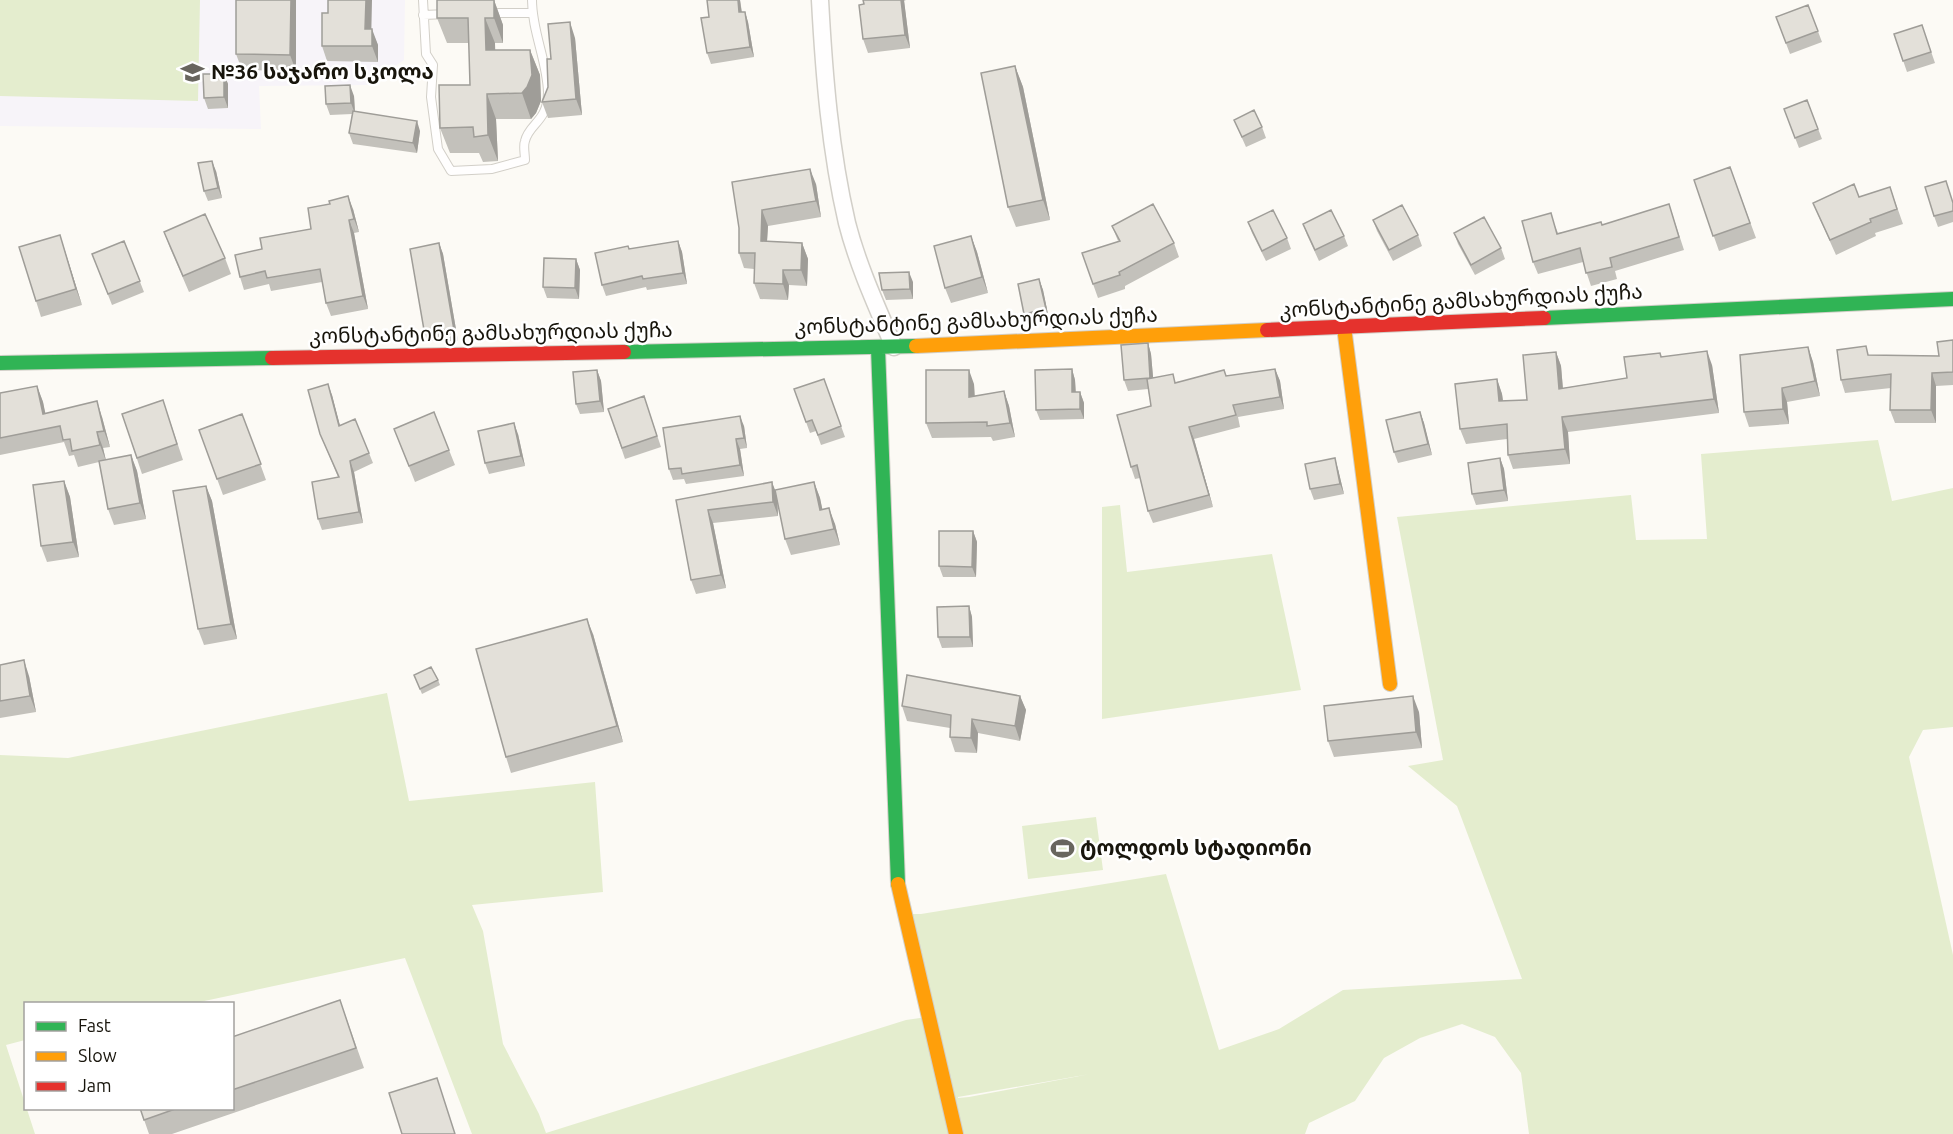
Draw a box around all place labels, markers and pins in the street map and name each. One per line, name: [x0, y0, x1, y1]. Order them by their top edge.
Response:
school or university icon: №36 საჯარო სკოლა: [180, 59, 206, 85]
place label: №36 საჯარო სკოლა: [211, 59, 434, 85]
sports icon: ტოლდოს სტადიონი: [1049, 835, 1075, 861]
place label: ტოლდოს სტადიონი: [1080, 835, 1312, 861]

